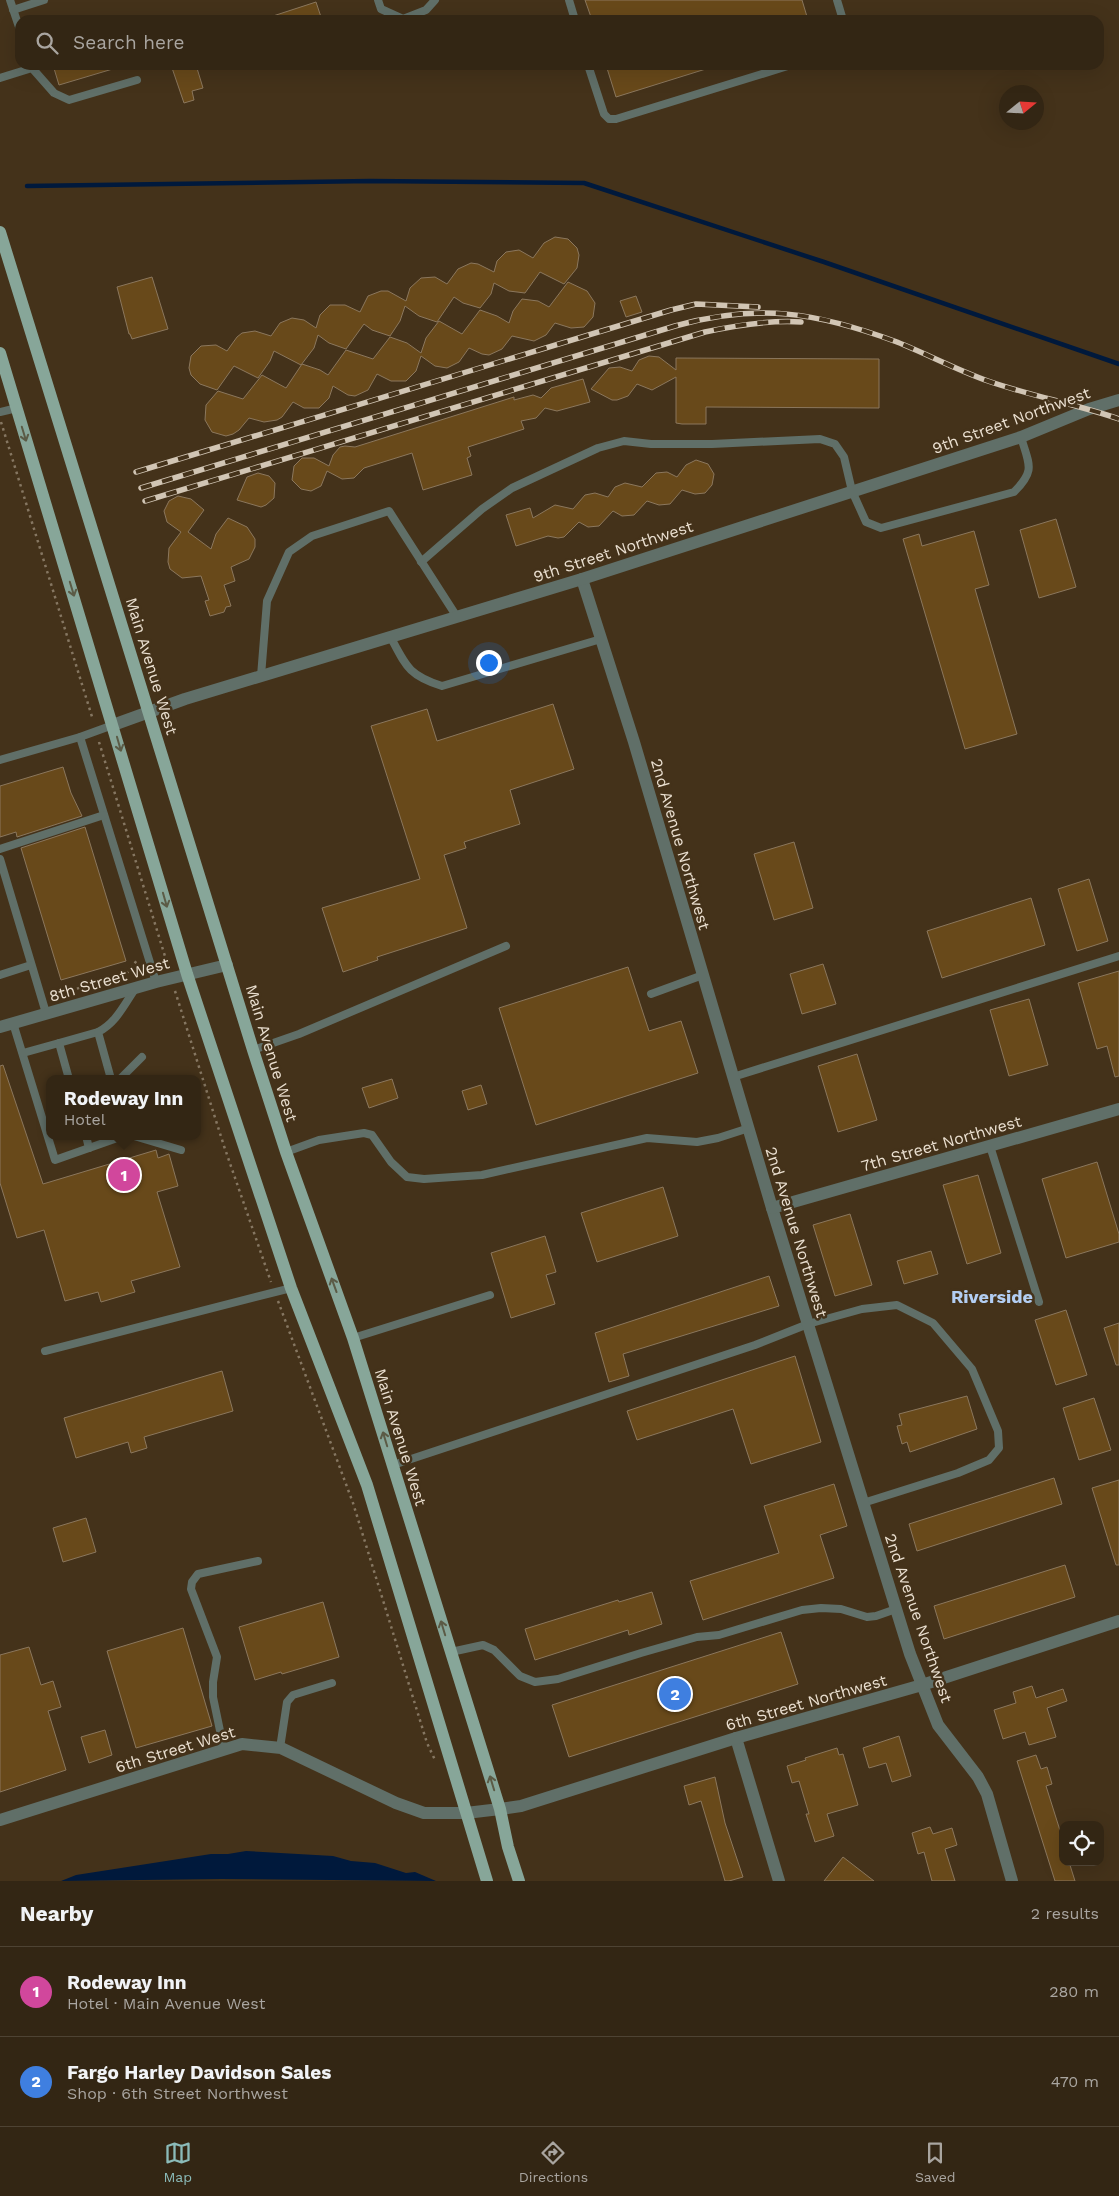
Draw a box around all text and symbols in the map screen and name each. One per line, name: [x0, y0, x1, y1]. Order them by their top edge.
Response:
search box: [15, 15, 1104, 70]
icon: search: [33, 29, 61, 57]
text: Search here: [73, 31, 184, 54]
north arrow: [999, 85, 1044, 130]
street label: 9th Street Northwest: [930, 383, 1093, 458]
one-way arrow: [20, 425, 30, 441]
street label: 9th Street Northwest: [531, 517, 696, 586]
one-way arrow: [67, 581, 77, 597]
street label: Main Avenue West: [122, 595, 182, 737]
your location: [476, 650, 502, 676]
one-way arrow: [115, 736, 125, 752]
street label: 2nd Avenue Northwest: [647, 756, 714, 932]
one-way arrow: [161, 892, 170, 908]
street label: 8th Street West: [47, 953, 172, 1006]
street label: Main Avenue West: [242, 982, 302, 1124]
popup: [46, 1075, 201, 1140]
text: Rodeway Inn: [64, 1087, 183, 1110]
text: Hotel: [64, 1110, 106, 1129]
street label: 7th Street Northwest: [859, 1111, 1024, 1175]
street label: 2nd Avenue Northwest: [762, 1145, 832, 1320]
pin: 1: [108, 1156, 140, 1194]
one-way arrow: [329, 1277, 338, 1293]
district label: Riverside: [951, 1286, 1033, 1307]
street label: Main Avenue West: [371, 1366, 431, 1508]
one-way arrow: [379, 1431, 389, 1447]
street label: 2nd Avenue Northwest: [881, 1531, 956, 1705]
one-way arrow: [438, 1620, 448, 1636]
street label: 6th Street Northwest: [723, 1670, 889, 1735]
pin: 2: [659, 1675, 691, 1713]
street label: 6th Street West: [113, 1722, 238, 1777]
one-way arrow: [486, 1775, 496, 1791]
map controls: [1059, 1821, 1104, 1866]
button: locate: [1059, 1821, 1104, 1866]
text: Nearby: [20, 1901, 93, 1926]
text: 2 results: [1031, 1904, 1099, 1923]
text: Rodeway Inn: [67, 1971, 187, 1994]
text: 1: [33, 1982, 39, 2001]
text: 280 m: [1049, 1982, 1099, 2001]
text: Hotel · Main Avenue West: [67, 1994, 265, 2013]
text: Fargo Harley Davidson Sales: [67, 2061, 331, 2084]
text: 2: [31, 2072, 41, 2091]
text: 470 m: [1051, 2072, 1099, 2091]
text: Shop · 6th Street Northwest: [67, 2084, 288, 2103]
tab: Map: [163, 2139, 192, 2185]
tab: Directions: [519, 2139, 588, 2185]
tab: Saved: [915, 2139, 956, 2185]

